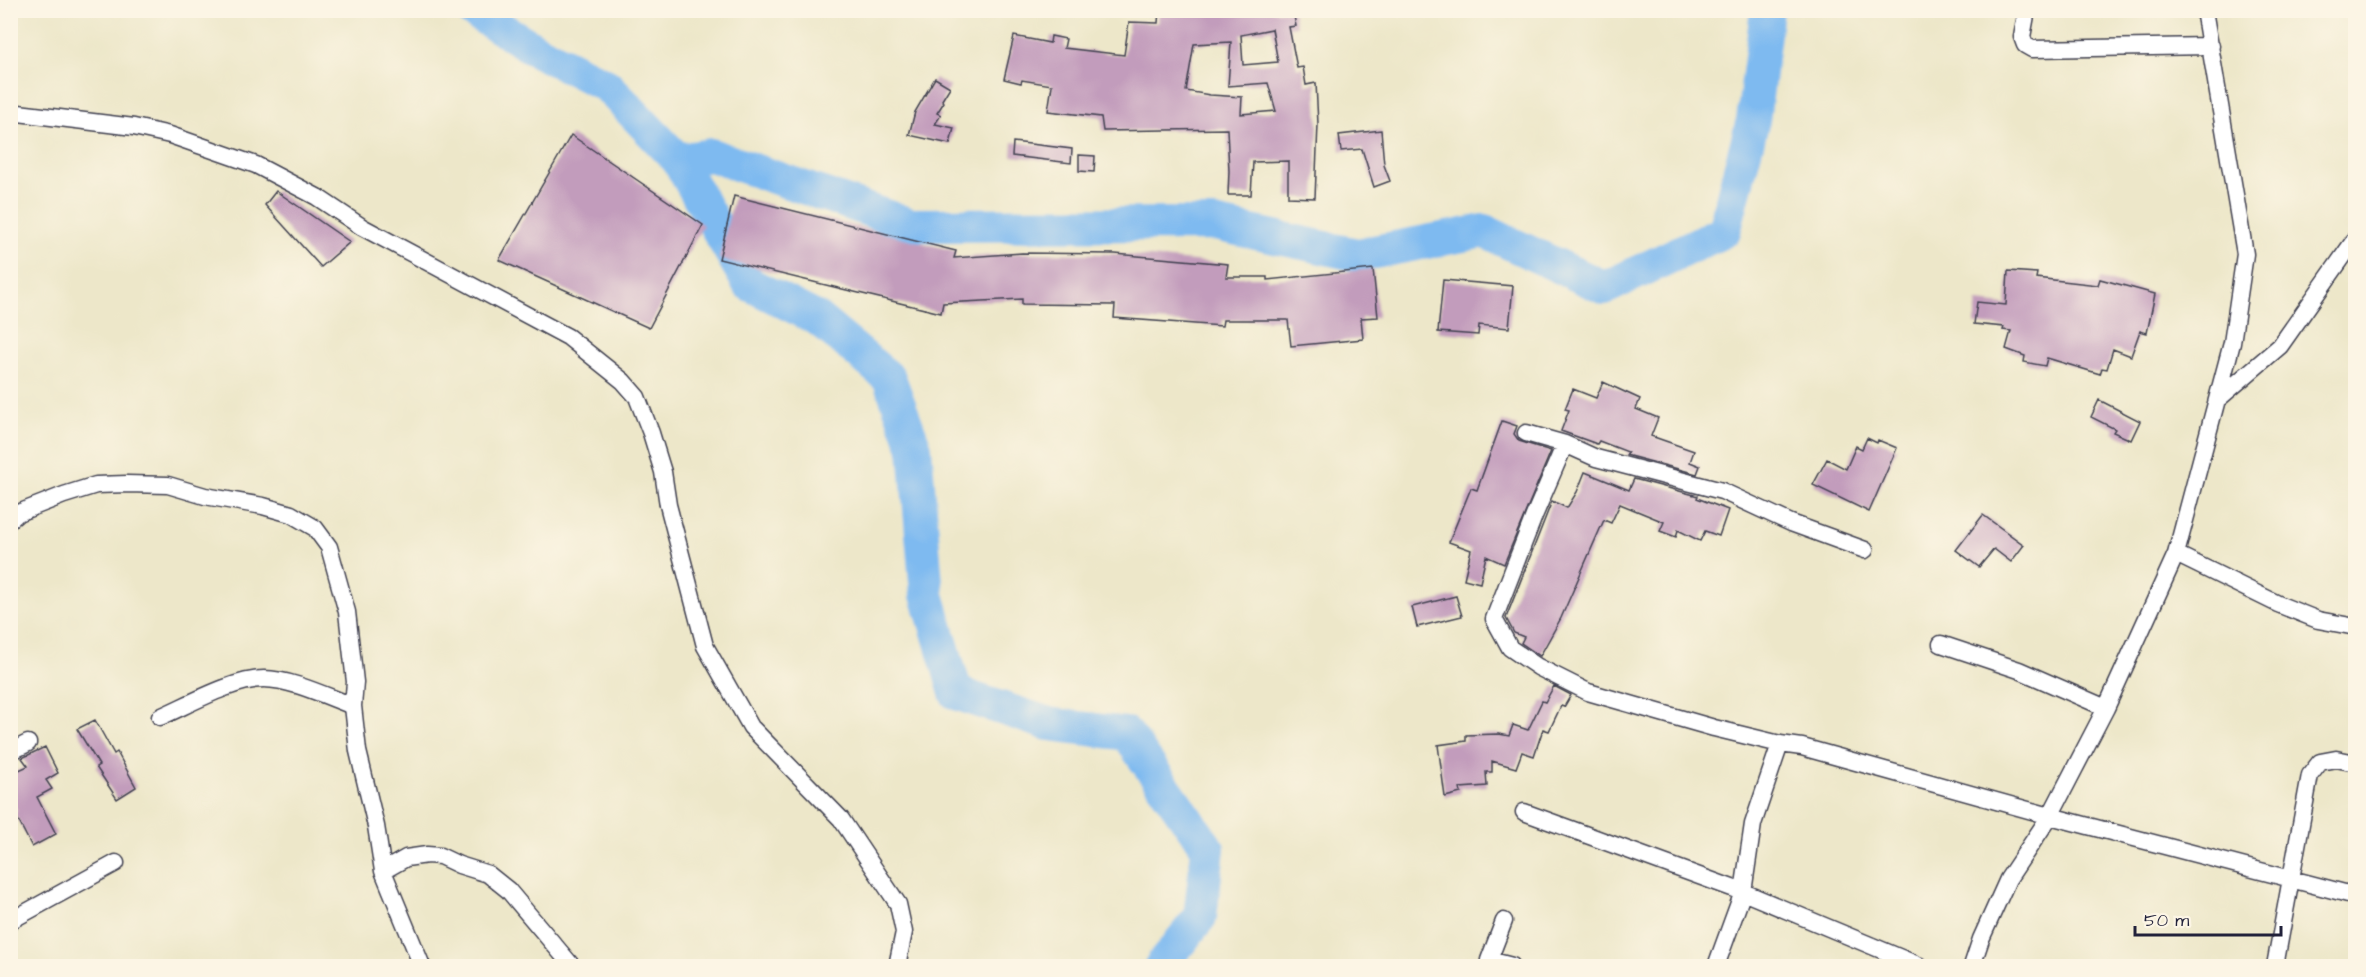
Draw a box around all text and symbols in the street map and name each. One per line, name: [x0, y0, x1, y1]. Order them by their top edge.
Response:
scale bar: [2135, 899, 2280, 937]
text: 50 m: [2144, 908, 2189, 933]

